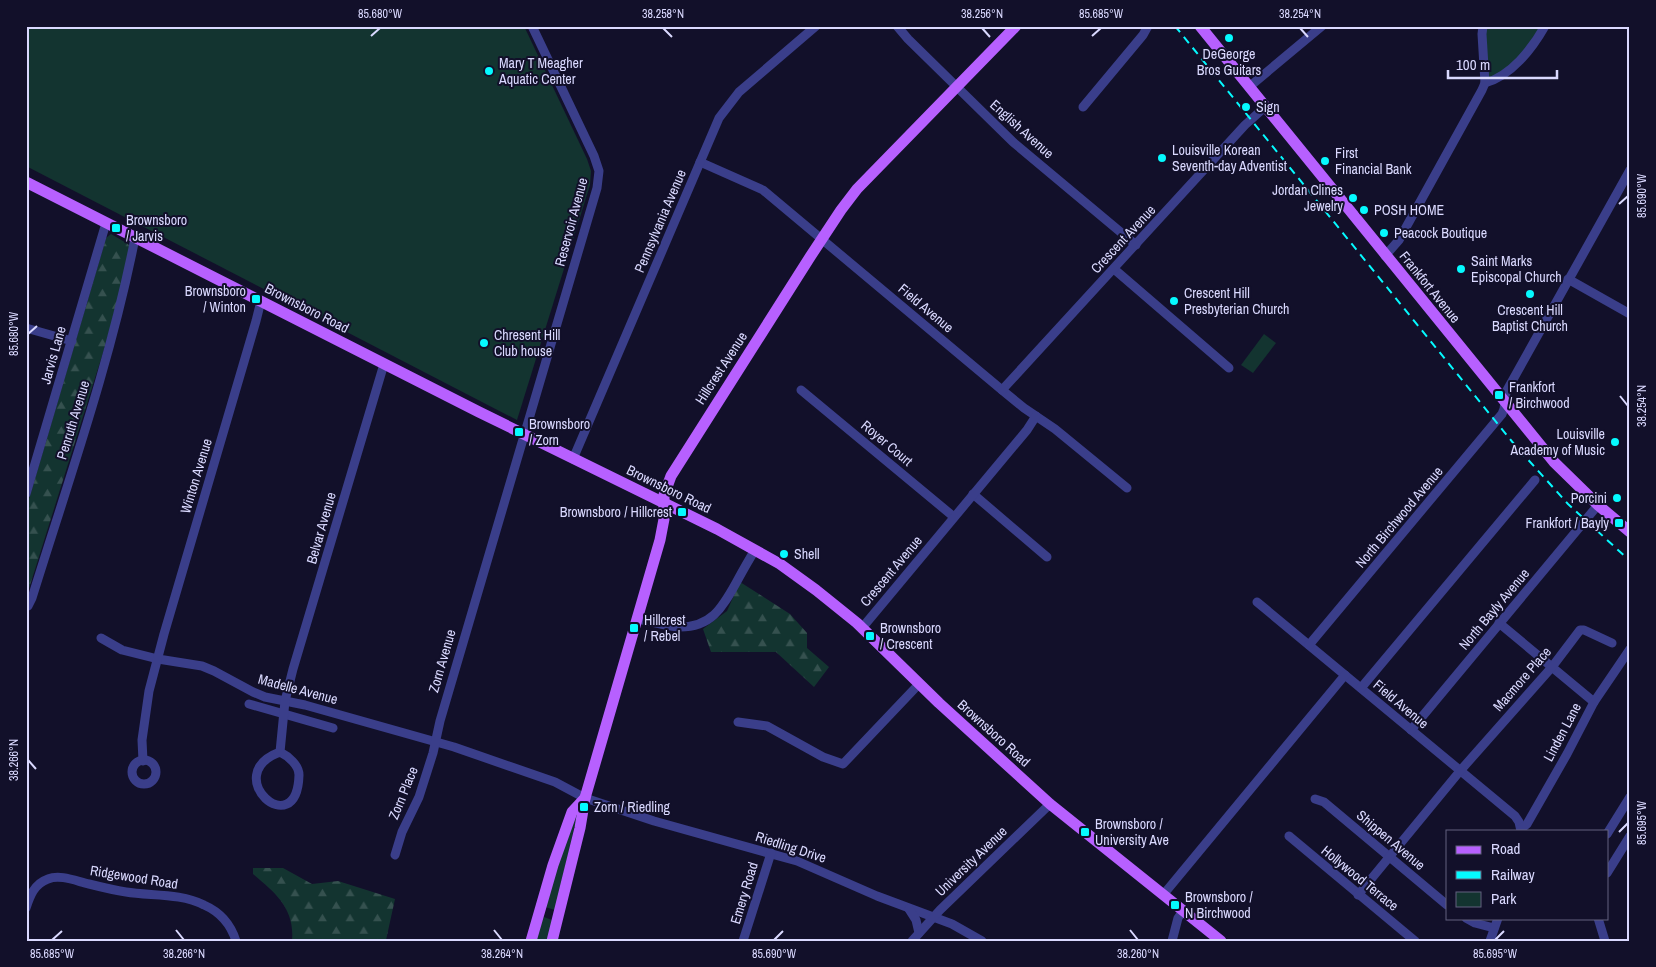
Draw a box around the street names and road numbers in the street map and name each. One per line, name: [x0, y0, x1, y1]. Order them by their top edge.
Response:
street label: English Avenue: [986, 96, 1058, 162]
street label: Pennsylvania Avenue: [630, 167, 690, 275]
street label: Reservoir Avenue: [551, 176, 591, 268]
street label: Crescent Avenue: [1087, 201, 1159, 277]
street label: Frankfort Avenue: [1396, 247, 1464, 327]
street label: Brownsboro Road: [262, 279, 352, 337]
street label: Field Avenue: [895, 280, 957, 336]
street label: Jarvis Lane: [36, 324, 70, 386]
street label: Hillcrest Avenue: [691, 328, 751, 408]
street label: Penruth Avenue: [52, 378, 94, 462]
street label: Royer Court: [858, 416, 916, 470]
street label: Winton Avenue: [176, 436, 216, 516]
street label: Brownsboro Road: [624, 461, 714, 517]
street label: North Birchwood Avenue: [1351, 463, 1447, 571]
street label: Belvar Avenue: [302, 490, 340, 566]
street label: Crescent Avenue: [856, 532, 926, 610]
street label: North Bayly Avenue: [1455, 565, 1533, 653]
street label: Zorn Avenue: [424, 627, 460, 695]
street label: Macmore Place: [1489, 643, 1555, 715]
street label: Madelle Avenue: [256, 670, 340, 708]
street label: Field Avenue: [1370, 676, 1432, 732]
street label: Brownsboro Road: [954, 696, 1034, 770]
street label: Linden Lane: [1539, 700, 1585, 764]
street label: Zorn Place: [384, 764, 422, 822]
street label: Shippen Avenue: [1353, 806, 1429, 874]
street label: University Avenue: [931, 822, 1011, 900]
street label: Riedling Drive: [753, 827, 829, 867]
street label: Hollywood Terrace: [1318, 841, 1402, 915]
street label: Emery Road: [726, 860, 762, 926]
street label: Ridgewood Road: [89, 861, 179, 893]

